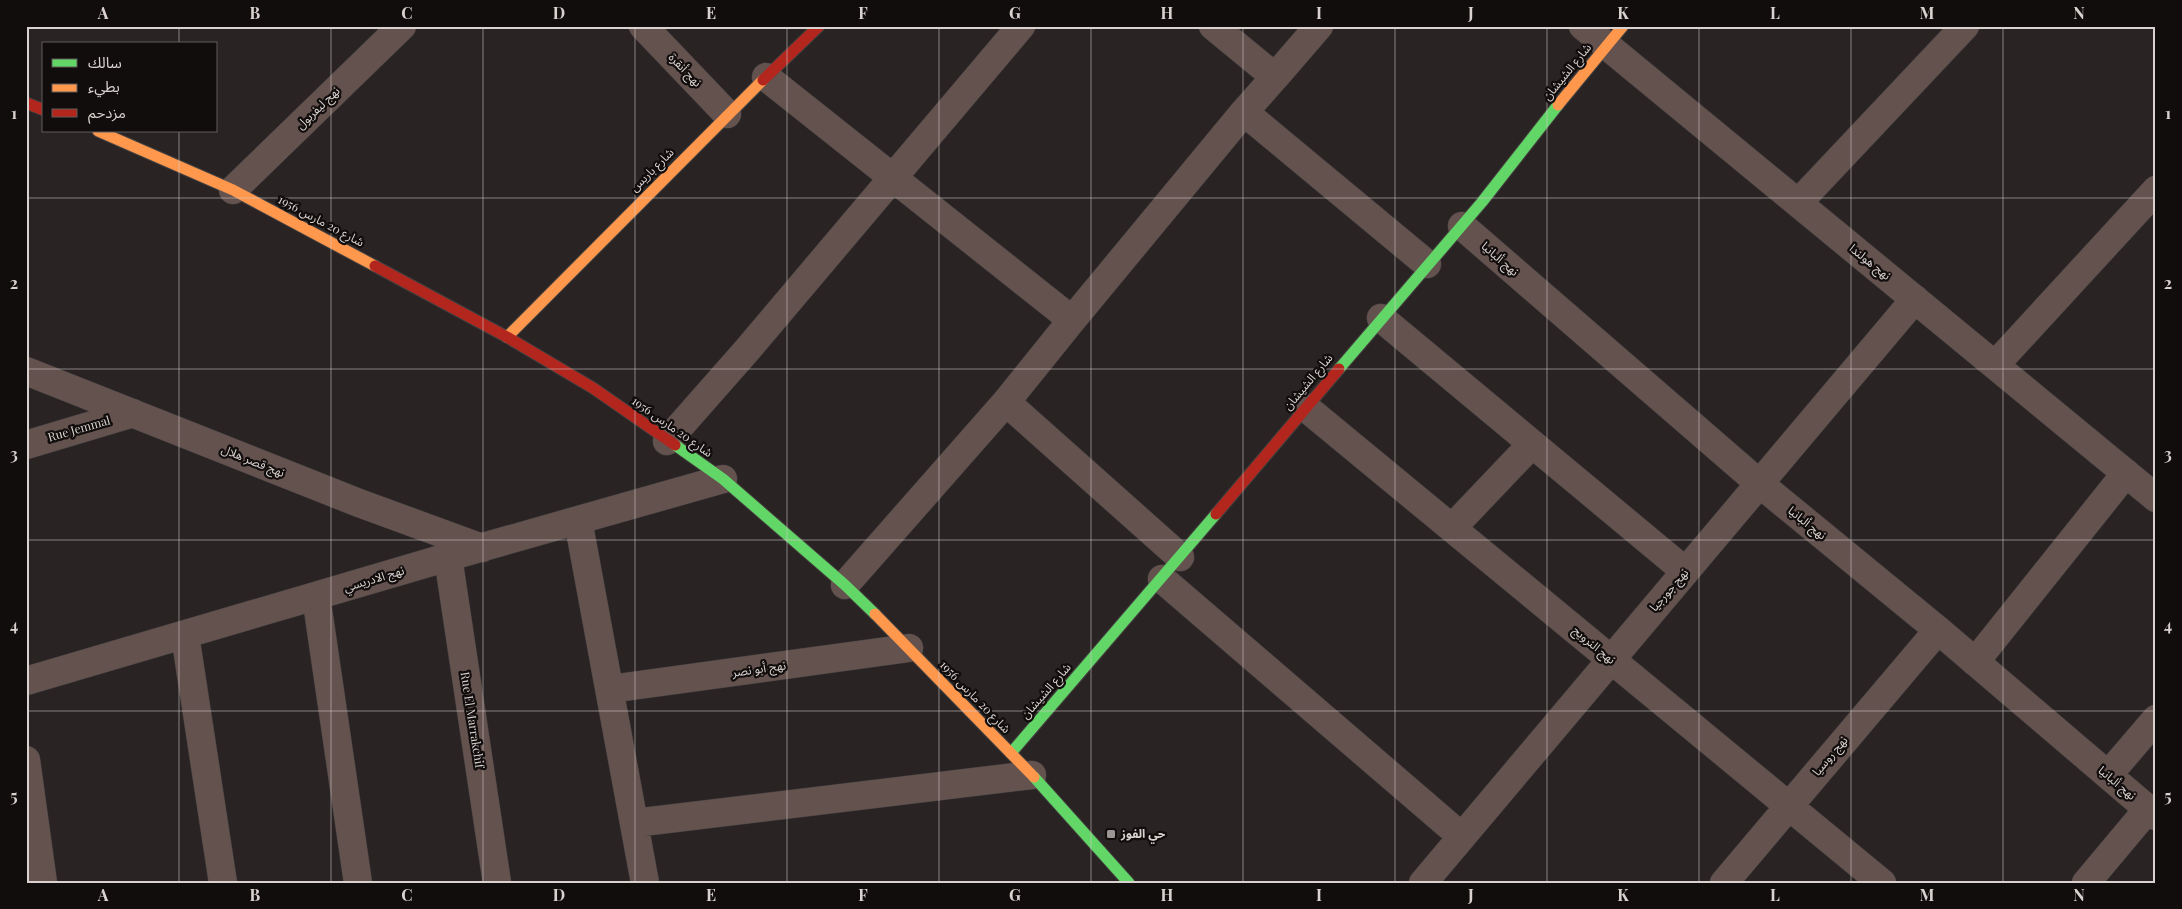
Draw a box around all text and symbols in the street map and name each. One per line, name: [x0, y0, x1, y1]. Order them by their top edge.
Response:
text: A: [97, 2, 109, 23]
text: B: [250, 2, 261, 23]
text: C: [401, 2, 413, 23]
text: D: [553, 2, 565, 23]
text: E: [706, 2, 716, 23]
text: F: [858, 2, 868, 23]
text: G: [1009, 2, 1021, 23]
text: H: [1161, 2, 1174, 23]
text: I: [1316, 2, 1322, 23]
text: J: [1467, 2, 1474, 23]
text: K: [1617, 2, 1629, 23]
text: L: [1770, 2, 1780, 23]
text: M: [1920, 2, 1935, 23]
text: N: [2073, 2, 2085, 23]
street label: شارع الشيشان: [1538, 40, 1596, 104]
legend: [42, 42, 218, 132]
street label: نهج أنقرة: [664, 49, 706, 91]
text: سالك: [88, 52, 122, 72]
text: بطيء: [88, 76, 120, 98]
street label: نهج ليفربول: [292, 82, 344, 134]
text: 1: [11, 102, 17, 123]
text: مزدحم: [88, 102, 126, 124]
text: 1: [2165, 102, 2171, 123]
street label: شارع باريس: [626, 144, 678, 196]
street label: شارع 20 مارس 1956: [275, 191, 367, 251]
street label: نهج ألبانيا: [1477, 237, 1523, 281]
street label: نهج هولندا: [1845, 240, 1895, 284]
text: 2: [10, 272, 18, 293]
text: 2: [2164, 272, 2172, 293]
street label: شارع الشيشان: [1279, 350, 1337, 414]
street label: شارع 20 مارس 1956: [628, 392, 716, 462]
street label: Rue Jemmal: [46, 411, 112, 445]
street label: نهج قصر هلال: [219, 440, 287, 482]
text: 3: [10, 443, 18, 464]
text: 3: [2164, 443, 2172, 464]
street label: نهج ألبانيا: [1784, 502, 1830, 544]
street label: نهج الادريسي: [342, 561, 407, 597]
street label: نهج جورجيا: [1645, 565, 1693, 615]
text: 4: [10, 614, 18, 635]
text: 4: [2164, 614, 2172, 635]
street label: نهج النرويج: [1568, 621, 1620, 669]
street label: نهج أبو نصر: [730, 656, 787, 682]
street label: شارع 20 مارس 1956: [935, 656, 1015, 738]
street label: شارع الشيشان: [1017, 659, 1075, 723]
street label: Rue El Marrakchif: [457, 671, 489, 770]
street label: نهج روسيا: [1808, 732, 1852, 780]
street label: نهج ألبانيا: [2094, 762, 2140, 804]
text: 5: [10, 785, 18, 806]
text: 5: [2164, 785, 2172, 806]
place label: حي الفوز: [1120, 825, 1166, 844]
marker: حي الفوز: [1105, 828, 1117, 840]
text: A: [97, 884, 109, 905]
text: B: [250, 884, 261, 905]
text: C: [401, 884, 413, 905]
text: D: [553, 884, 565, 905]
text: E: [706, 884, 716, 905]
text: F: [858, 884, 868, 905]
text: G: [1009, 884, 1021, 905]
text: H: [1161, 884, 1174, 905]
text: I: [1316, 884, 1322, 905]
text: J: [1467, 884, 1474, 905]
text: K: [1617, 884, 1629, 905]
text: L: [1770, 884, 1780, 905]
text: M: [1920, 884, 1935, 905]
text: N: [2073, 884, 2085, 905]

